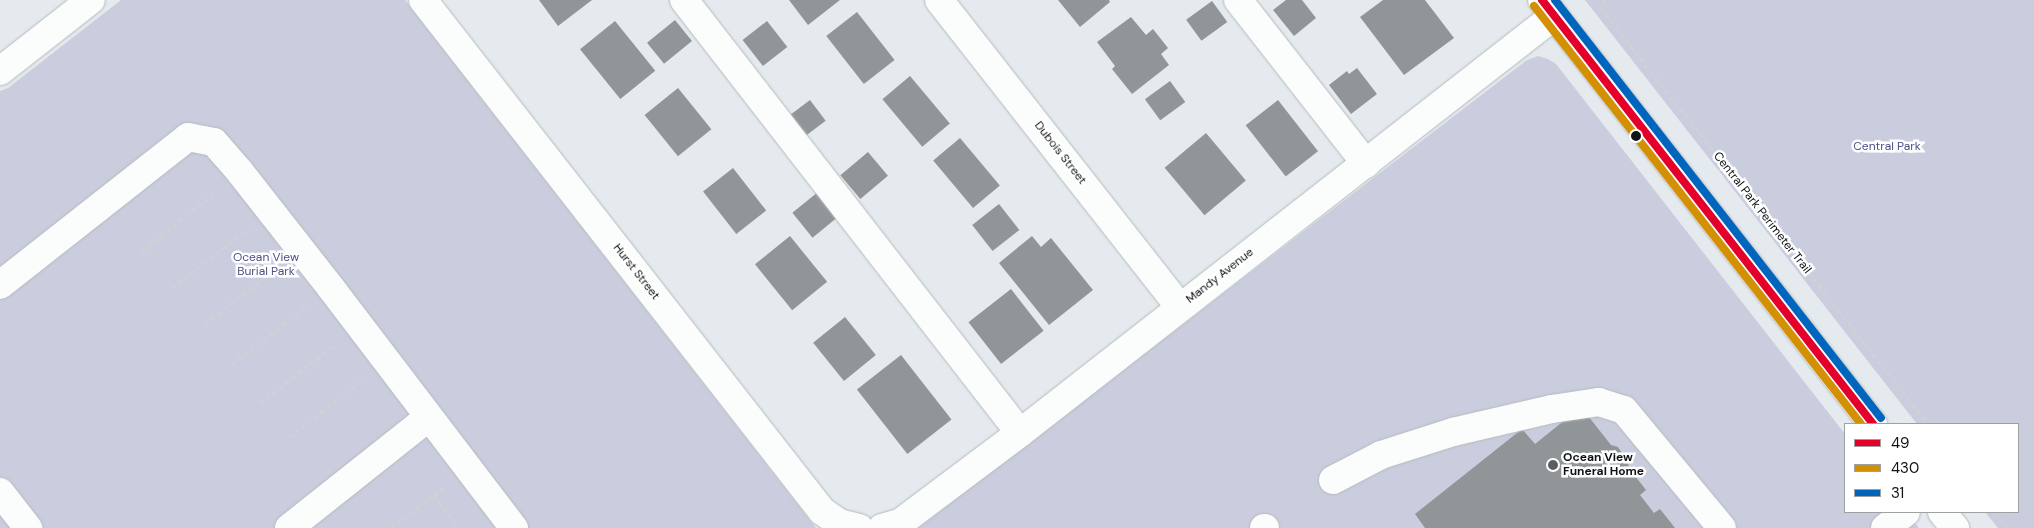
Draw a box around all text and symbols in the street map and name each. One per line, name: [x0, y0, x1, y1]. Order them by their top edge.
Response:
street label: Dubois Street: [1031, 119, 1089, 187]
unlabelled marker: [1631, 131, 1641, 141]
park label: Central Park: [1853, 140, 1921, 154]
street label: Central Park Perimeter Trail: [1710, 149, 1814, 277]
street label: Hurst Street: [610, 241, 662, 303]
street label: Mandy Avenue: [1183, 245, 1257, 307]
park label: Ocean View Burial Park: [233, 251, 299, 279]
legend: [1844, 423, 2019, 513]
text: 49: [1891, 433, 1910, 453]
place label: Ocean View Funeral Home: [1563, 451, 1644, 479]
text: 430: [1891, 458, 1919, 478]
marker: Ocean View Funeral Home: [1547, 459, 1559, 471]
text: 31: [1891, 483, 1904, 503]

